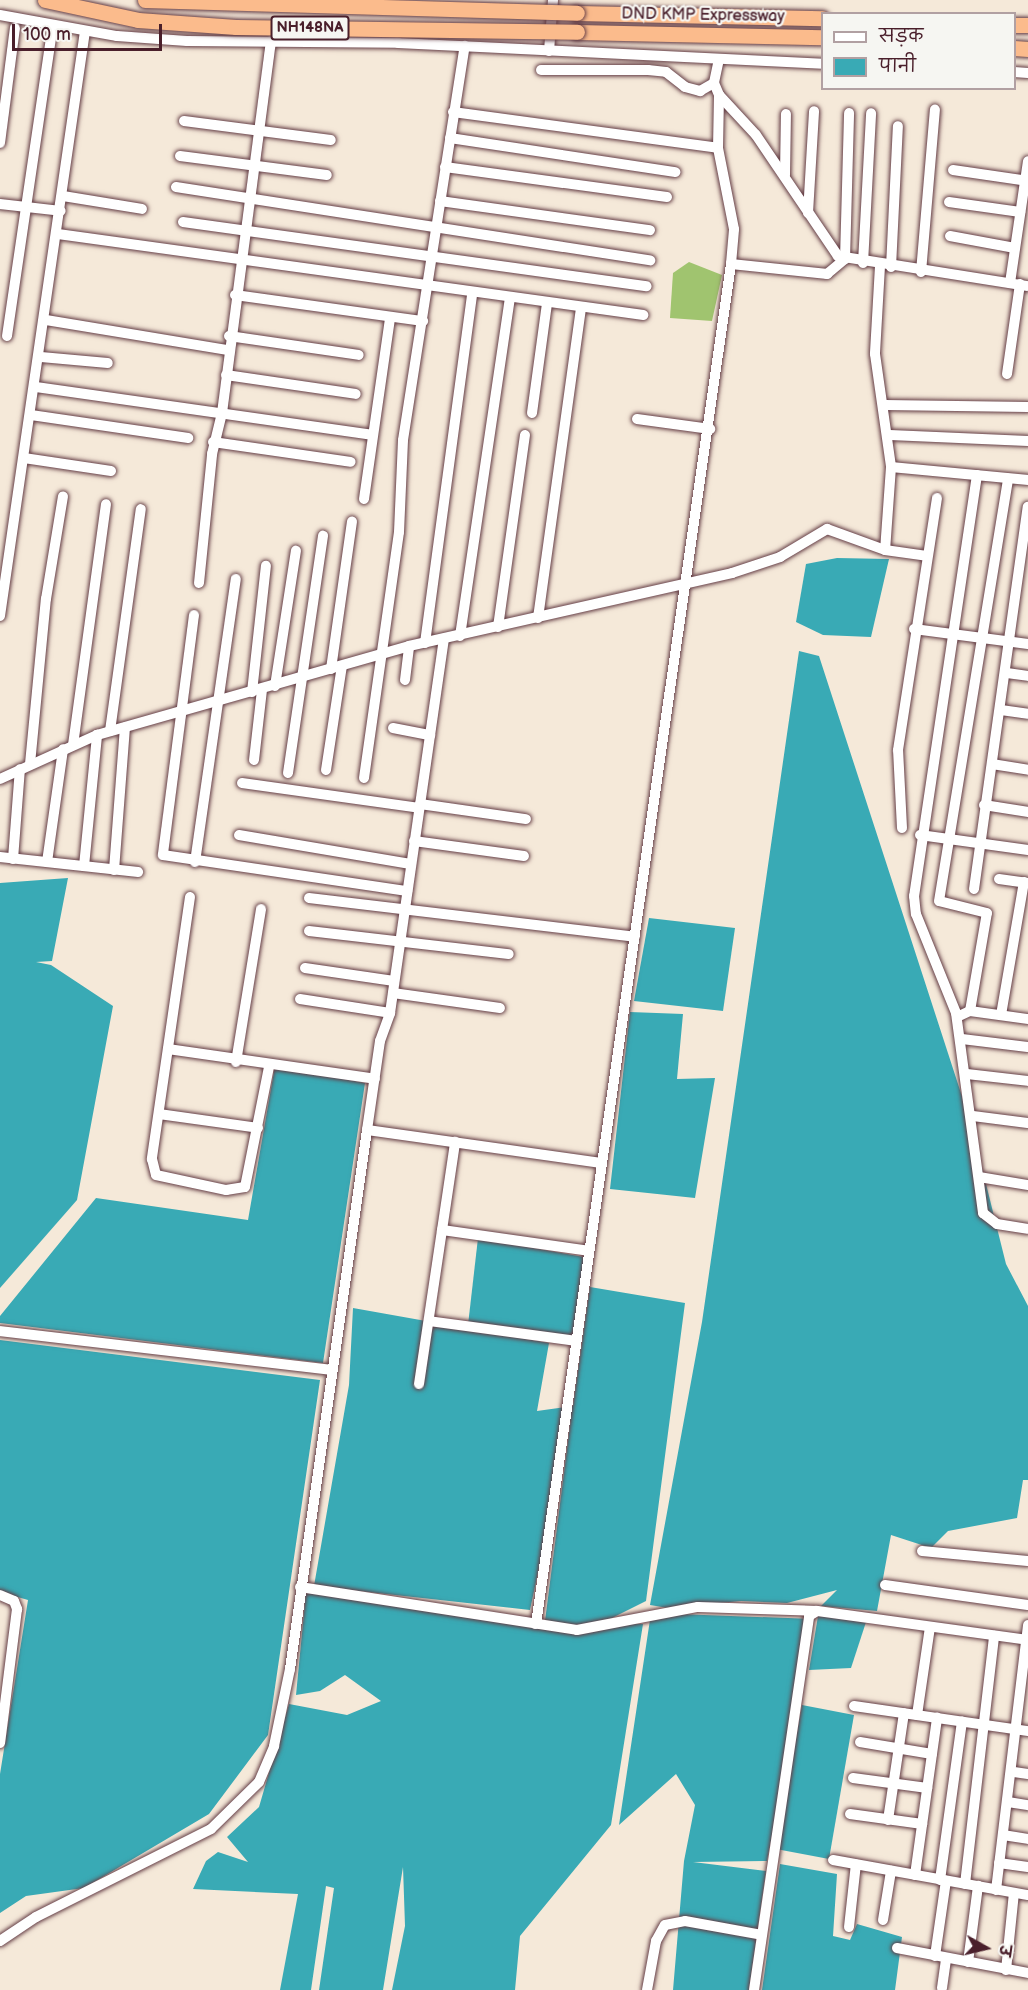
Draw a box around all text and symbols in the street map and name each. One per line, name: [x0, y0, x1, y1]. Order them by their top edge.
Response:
street label: DND KMP Expressway: [621, 5, 785, 27]
scale bar: [15, 12, 165, 50]
legend: [821, 12, 1016, 90]
road number: NH148NA: [270, 16, 350, 40]
text: 100 m: [23, 24, 71, 45]
text: सड़क: [879, 26, 923, 47]
text: पानी: [879, 56, 916, 77]
north arrow: [956, 1918, 1016, 1978]
text: उ: [994, 1944, 1014, 1957]

